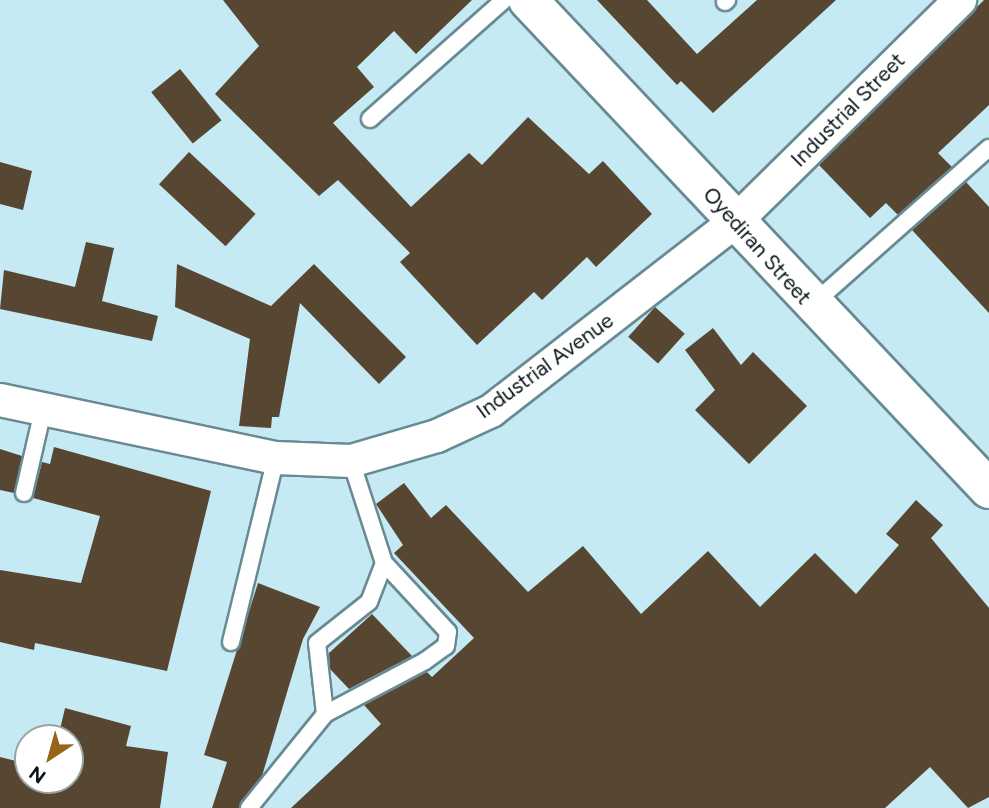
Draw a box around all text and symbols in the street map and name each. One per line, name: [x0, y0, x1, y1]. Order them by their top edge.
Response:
street label: Industrial Street: [786, 48, 910, 172]
street label: Oyediran Street: [698, 182, 816, 310]
street label: Industrial Avenue: [472, 308, 618, 424]
north arrow: [14, 724, 84, 794]
text: N: [25, 761, 50, 788]

